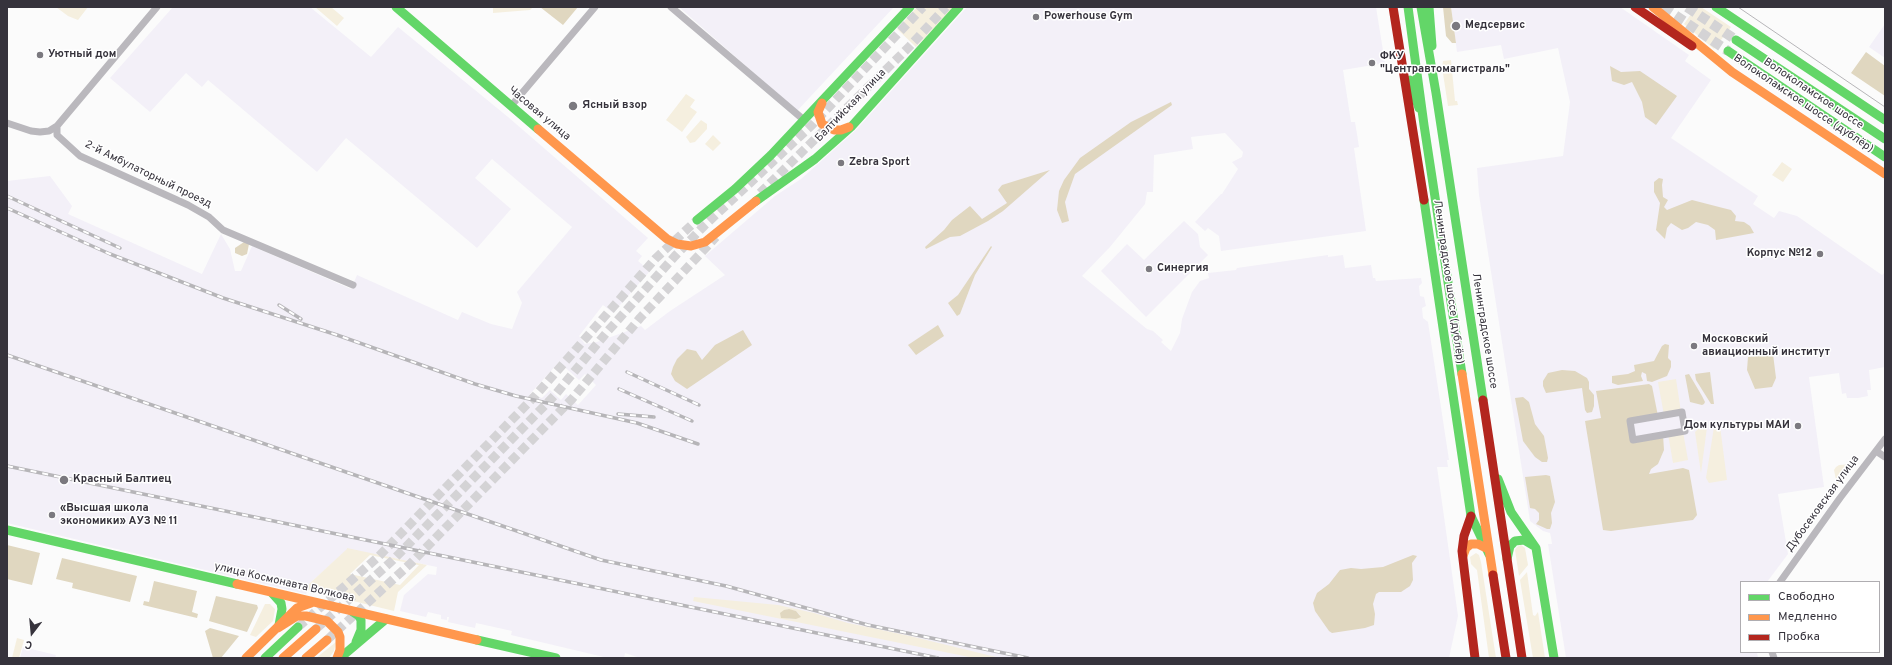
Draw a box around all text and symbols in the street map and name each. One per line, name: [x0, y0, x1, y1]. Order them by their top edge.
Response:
place label: Powerhouse Gym: [1044, 10, 1133, 24]
marker: Powerhouse Gym: [1031, 12, 1041, 22]
place label: Медсервис: [1465, 19, 1525, 33]
marker: Медсервис: [1450, 20, 1462, 32]
place label: Уютный дом: [48, 48, 116, 62]
marker: Уютный дом: [35, 50, 45, 60]
place label: ФКУ "Центравтомагистраль": [1380, 50, 1510, 76]
street label: Волоколамское шоссе (дублёр): [1730, 52, 1876, 156]
street label: Волоколамское шоссе: [1761, 56, 1865, 132]
marker: ФКУ "Центравтомагистраль": [1367, 58, 1377, 68]
street label: Балтийская улица: [813, 67, 889, 145]
street label: Часовая улица: [505, 84, 573, 144]
place label: Ясный взор: [582, 99, 647, 113]
marker: Ясный взор: [567, 100, 579, 112]
street label: 2-й Амбулаторный проезд: [82, 138, 214, 212]
place label: Zebra Sport: [849, 156, 910, 170]
marker: Zebra Sport: [836, 158, 846, 168]
street label: Ленинградское шоссе (дублёр): [1430, 199, 1466, 365]
place label: Корпус №12: [1747, 247, 1812, 261]
marker: Корпус №12: [1815, 249, 1825, 259]
place label: Синергия: [1157, 262, 1209, 276]
marker: Синергия: [1144, 264, 1154, 274]
street label: Ленинградское шоссе: [1468, 272, 1500, 390]
place label: Московский авиационный институт: [1702, 333, 1830, 359]
marker: Московский авиационный институт: [1689, 341, 1699, 351]
place label: Дом культуры МАИ: [1684, 419, 1790, 433]
marker: Дом культуры МАИ: [1793, 421, 1803, 431]
street label: Дубосековская улица: [1784, 453, 1862, 555]
place label: Красный Балтиец: [73, 473, 171, 487]
marker: Красный Балтиец: [58, 474, 70, 486]
place label: «Высшая школа экономики» АУЗ № 11: [60, 502, 178, 528]
marker: «Высшая школа экономики» АУЗ № 11: [47, 510, 57, 520]
street label: улица Космонавта Волкова: [213, 560, 355, 606]
legend: [1740, 581, 1880, 653]
text: Свободно: [1778, 589, 1835, 605]
text: Медленно: [1778, 609, 1837, 625]
north arrow: [12, 613, 52, 653]
text: Пробка: [1778, 629, 1820, 645]
text: С: [23, 637, 34, 652]

